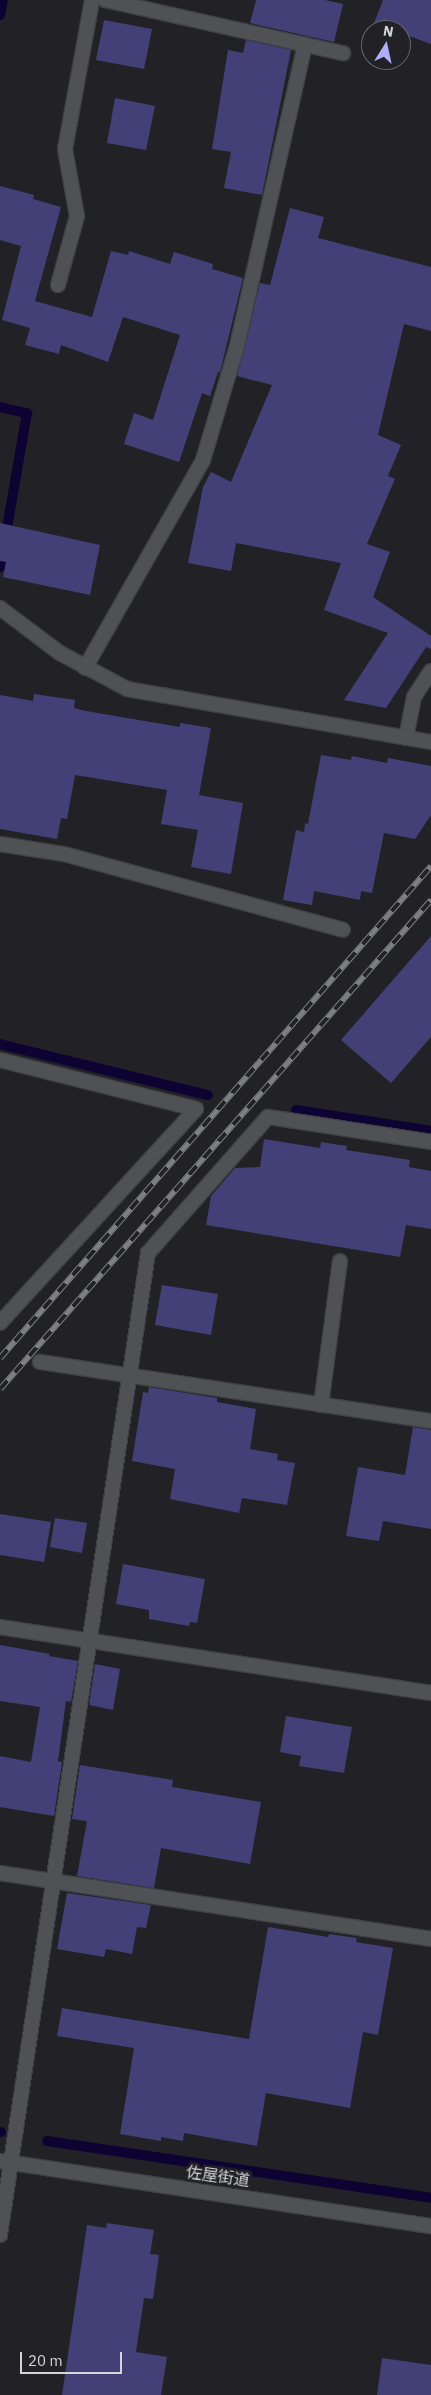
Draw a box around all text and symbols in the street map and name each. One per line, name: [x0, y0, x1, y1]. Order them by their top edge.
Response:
north arrow: [361, 20, 411, 70]
text: N: [382, 21, 395, 41]
street label: 佐屋街道: [185, 2162, 251, 2190]
scale bar: [22, 2342, 125, 2374]
text: 20 m: [28, 2351, 63, 2370]

